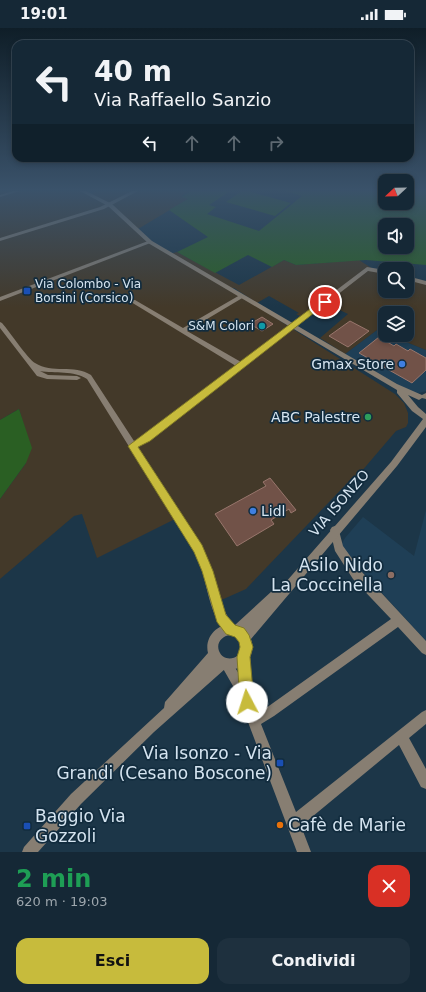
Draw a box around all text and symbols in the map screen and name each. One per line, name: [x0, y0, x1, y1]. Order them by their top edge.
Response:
text: 19:01: [20, 5, 68, 23]
text: 40 m: [94, 55, 172, 88]
icon: left: [28, 56, 80, 108]
text: Via Raffaello Sanzio: [94, 89, 271, 110]
icon: left: [139, 132, 161, 154]
icon: ahead: [181, 132, 203, 154]
icon: ahead: [223, 132, 245, 154]
icon: right: [265, 132, 287, 154]
north arrow: [378, 174, 414, 210]
map controls: [378, 174, 414, 342]
button: sound: [378, 218, 414, 254]
button: search: [378, 262, 414, 298]
place label: Via Colombo - Via Borsini (Corsico): [35, 277, 141, 305]
pin: [308, 285, 342, 319]
marker: Via Colombo - Via Borsini (Corsico): [22, 286, 32, 296]
icon: arrive: [314, 291, 336, 313]
button: layers: [378, 306, 414, 342]
place label: S&M Colori: [188, 319, 254, 333]
marker: S&M Colori: [257, 321, 267, 331]
place label: Gmax Store: [311, 356, 394, 372]
marker: Gmax Store: [397, 359, 407, 369]
place label: ABC Palestre: [271, 409, 360, 425]
marker: ABC Palestre: [363, 412, 373, 422]
street label: VIA ISONZO: [306, 466, 372, 540]
place label: Lidl: [261, 503, 285, 519]
marker: Lidl: [248, 506, 258, 516]
place label: Asilo Nido La Coccinella: [271, 555, 383, 595]
marker: Asilo Nido La Coccinella: [386, 570, 396, 580]
position arrow: [226, 681, 268, 723]
place label: Via Isonzo - Via Grandi (Cesano Boscone): [56, 743, 272, 783]
marker: Via Isonzo - Via Grandi (Cesano Boscone): [275, 758, 285, 768]
place label: Baggio Via Gozzoli: [35, 806, 126, 846]
place label: Cafè de Marie: [288, 815, 406, 835]
marker: Cafè de Marie: [275, 820, 285, 830]
marker: Baggio Via Gozzoli: [22, 821, 32, 831]
text: 2 min: [16, 865, 91, 893]
button: close: [368, 865, 410, 907]
text: 620 m · 19:03: [16, 894, 107, 909]
button: Esci: [16, 938, 209, 984]
button: Condividi: [217, 938, 410, 984]

